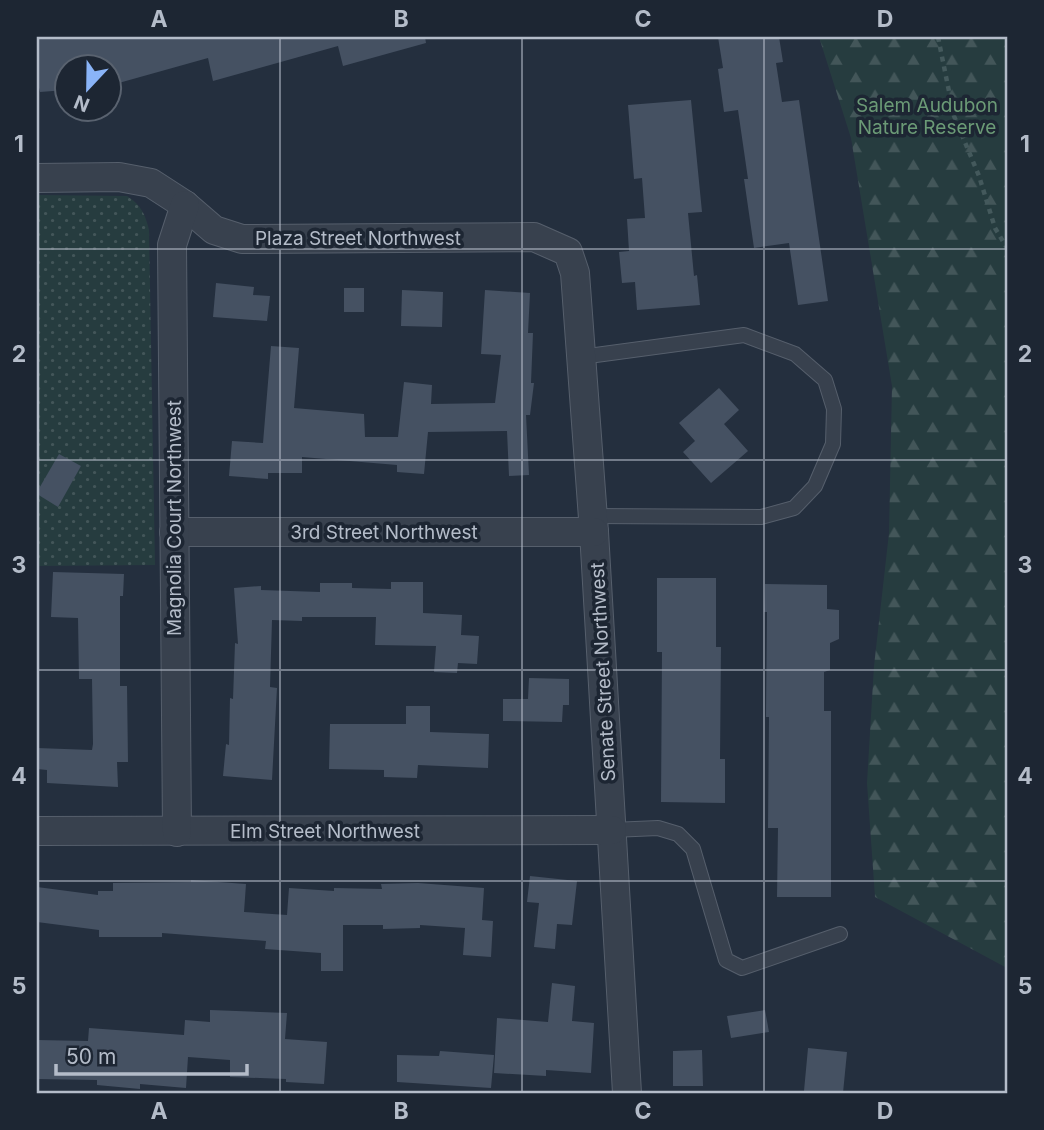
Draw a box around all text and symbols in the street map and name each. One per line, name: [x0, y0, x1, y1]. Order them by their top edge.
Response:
text: A: [150, 5, 168, 33]
text: B: [393, 5, 409, 33]
text: C: [634, 5, 652, 33]
text: D: [877, 5, 893, 33]
north arrow: [52, 52, 122, 122]
text: N: [71, 90, 93, 117]
park label: Salem Audubon Nature Reserve: [856, 94, 998, 139]
text: 1: [14, 130, 24, 158]
text: 1: [1020, 130, 1030, 158]
street label: Plaza Street Northwest: [255, 227, 461, 250]
text: 2: [12, 340, 26, 368]
text: 2: [1018, 340, 1032, 368]
street label: Magnolia Court Northwest: [163, 400, 186, 636]
street label: 3rd Street Northwest: [290, 521, 478, 544]
text: 3: [12, 551, 26, 579]
text: 3: [1018, 551, 1032, 579]
street label: Senate Street Northwest: [586, 562, 620, 782]
text: 4: [11, 762, 27, 790]
text: 4: [1017, 762, 1033, 790]
street label: Elm Street Northwest: [230, 820, 420, 843]
text: 5: [12, 972, 26, 1000]
text: 5: [1018, 972, 1032, 1000]
scale bar: [56, 1032, 247, 1076]
text: 50 m: [66, 1044, 116, 1069]
text: A: [150, 1097, 168, 1125]
text: B: [393, 1097, 409, 1125]
text: C: [634, 1097, 652, 1125]
text: D: [877, 1097, 893, 1125]

